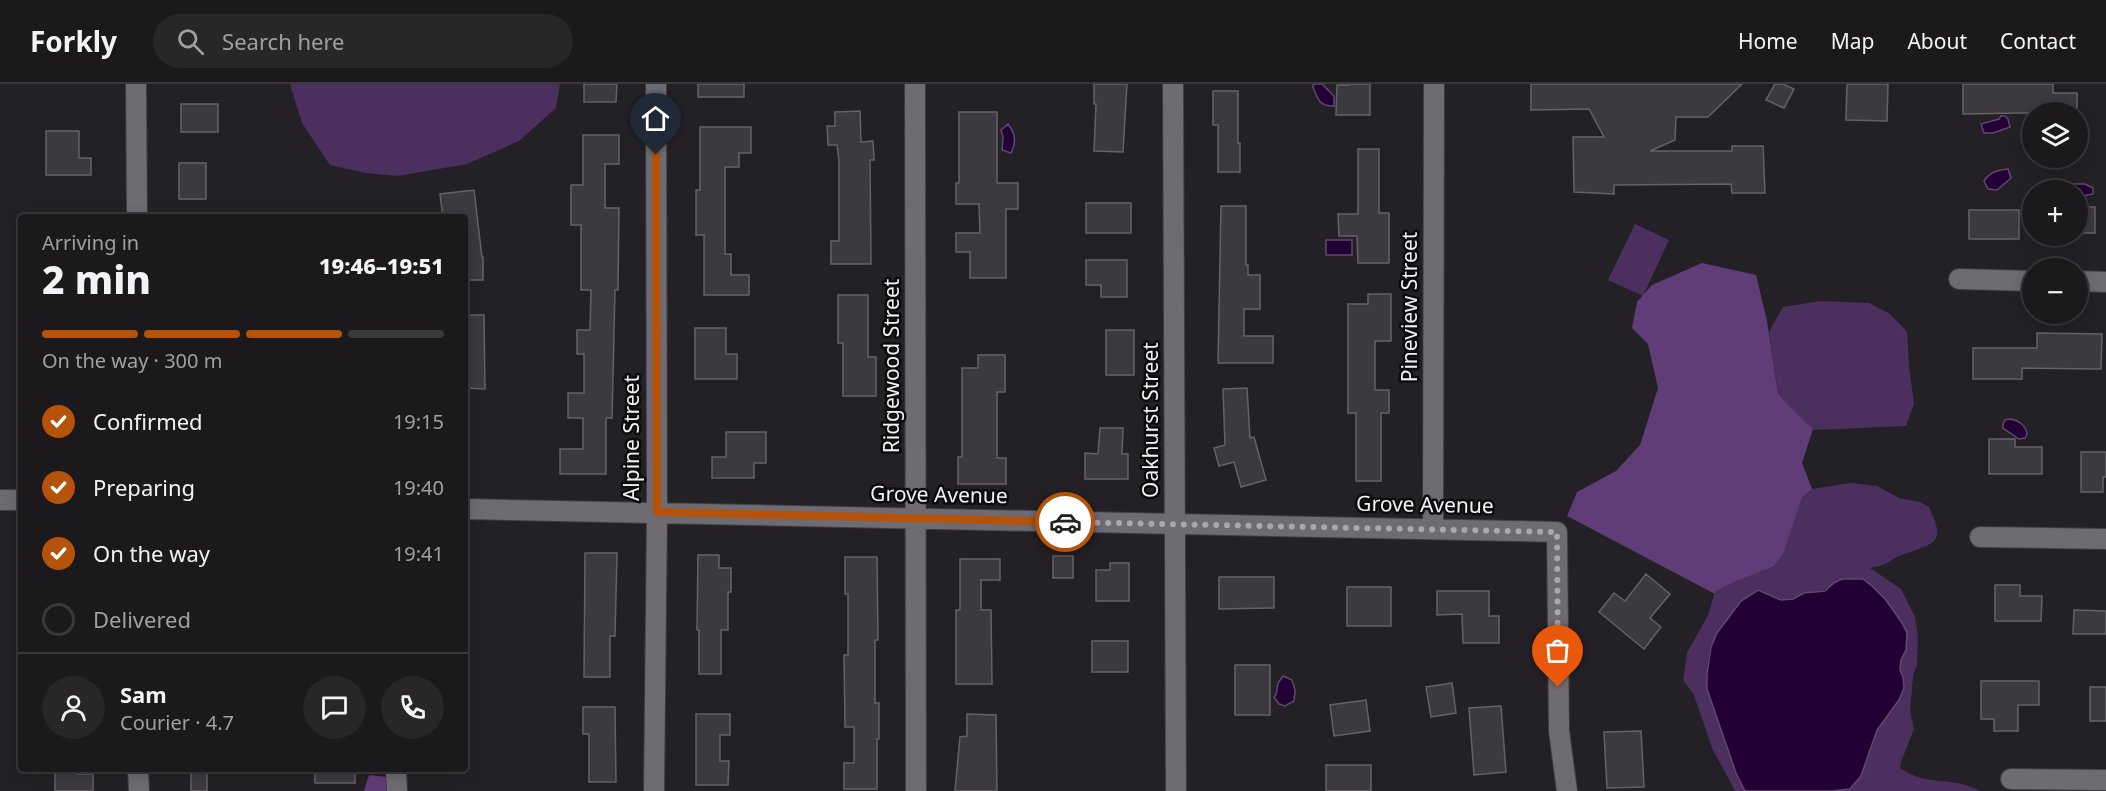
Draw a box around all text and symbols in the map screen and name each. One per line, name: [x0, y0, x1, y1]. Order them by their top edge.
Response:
search box: [153, 14, 573, 68]
text: Forkly: [30, 22, 117, 60]
icon: search: [174, 25, 207, 58]
text: Search here: [222, 26, 345, 56]
text: Home: [1738, 27, 1798, 55]
text: Map: [1831, 27, 1874, 55]
text: About: [1907, 27, 1967, 55]
text: Contact: [2000, 27, 2076, 55]
pin: [630, 93, 681, 155]
icon: home: [639, 102, 672, 135]
map controls: [2022, 102, 2088, 324]
button: layers: [2022, 102, 2088, 168]
button: +: [2022, 180, 2088, 246]
text: Arriving in: [42, 229, 139, 256]
street label: Pineview Street: [1395, 231, 1423, 382]
text: 19:46–19:51: [319, 250, 444, 280]
text: 2 min: [42, 252, 151, 305]
button: −: [2022, 258, 2088, 324]
street label: Ridgewood Street: [877, 278, 905, 453]
street label: Oakhurst Street: [1136, 342, 1164, 498]
text: On the way · 300 m: [42, 347, 222, 374]
street label: Alpine Street: [617, 375, 645, 501]
icon: check: [42, 405, 75, 438]
text: Confirmed: [93, 406, 203, 436]
text: 19:15: [393, 408, 444, 435]
icon: check: [42, 471, 75, 504]
text: Preparing: [93, 472, 195, 502]
text: 19:40: [393, 474, 444, 501]
street label: Grove Avenue: [870, 479, 1008, 509]
street label: Grove Avenue: [1356, 489, 1494, 519]
courier: [1035, 492, 1095, 552]
icon: car: [1049, 506, 1082, 539]
icon: check: [42, 537, 75, 570]
text: On the way: [93, 538, 210, 568]
text: 19:41: [393, 540, 444, 567]
text: Delivered: [93, 604, 191, 634]
pin: [1532, 625, 1583, 687]
icon: bag: [1541, 634, 1574, 667]
button: person: [42, 676, 105, 739]
button: chat: [303, 676, 366, 739]
button: phone: [381, 676, 444, 739]
text: Sam: [120, 679, 167, 709]
text: Courier · 4.7: [120, 709, 234, 736]

